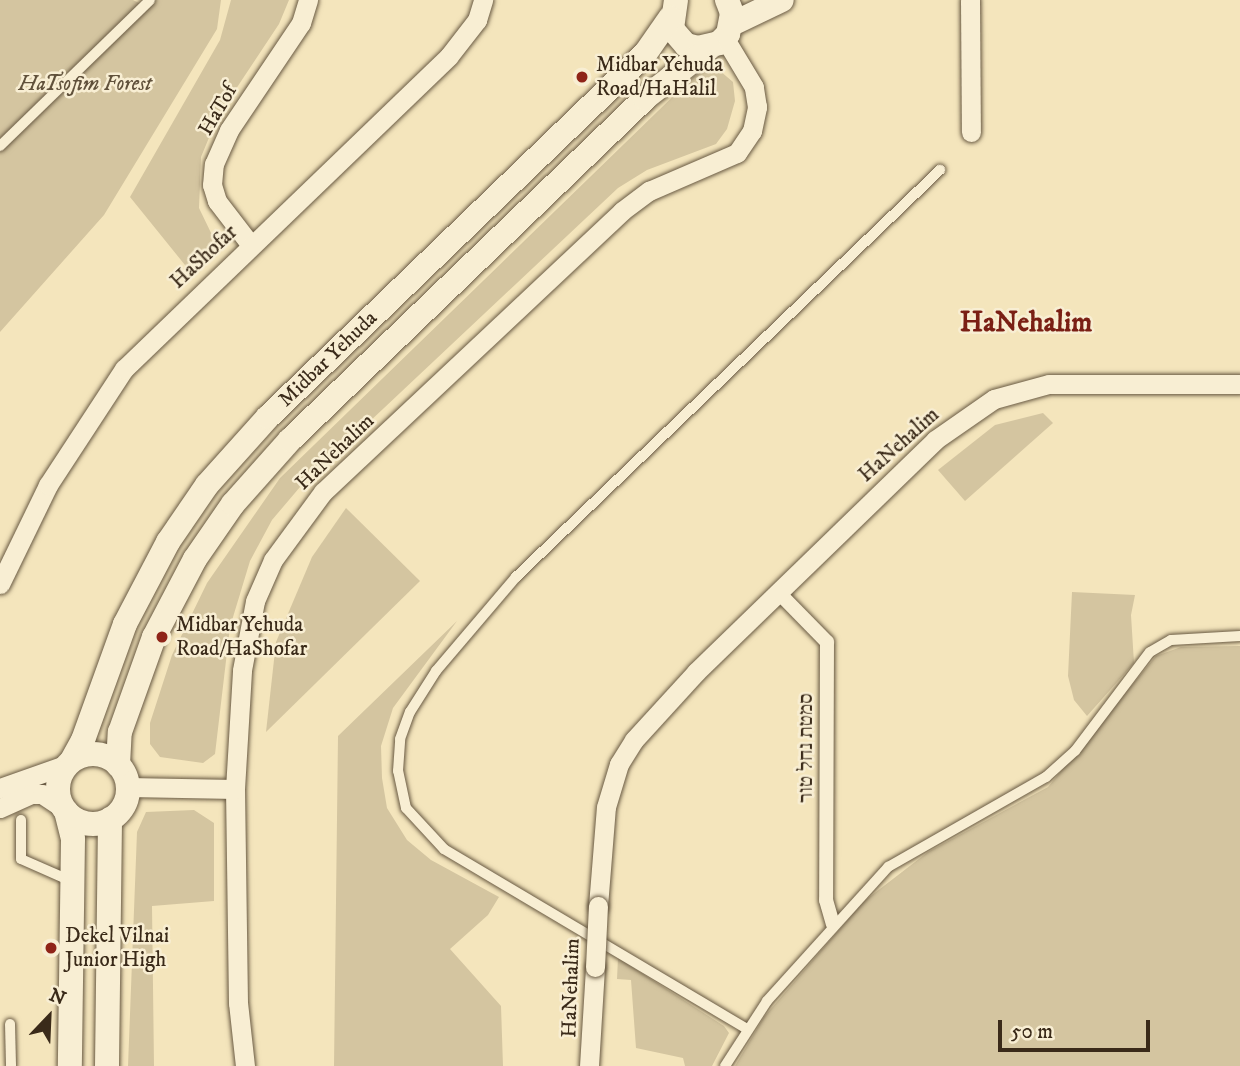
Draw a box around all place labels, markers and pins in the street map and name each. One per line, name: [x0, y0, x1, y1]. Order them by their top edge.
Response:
place label: Midbar Yehuda Road/HaHalil: [596, 52, 723, 102]
marker: Midbar Yehuda Road/HaHalil: [574, 69, 590, 85]
place label: Midbar Yehuda Road/HaShofar: [176, 612, 307, 662]
marker: Midbar Yehuda Road/HaShofar: [154, 629, 170, 645]
place label: Dekel Vilnai Junior High: [65, 923, 169, 973]
marker: Dekel Vilnai Junior High: [43, 940, 59, 956]

